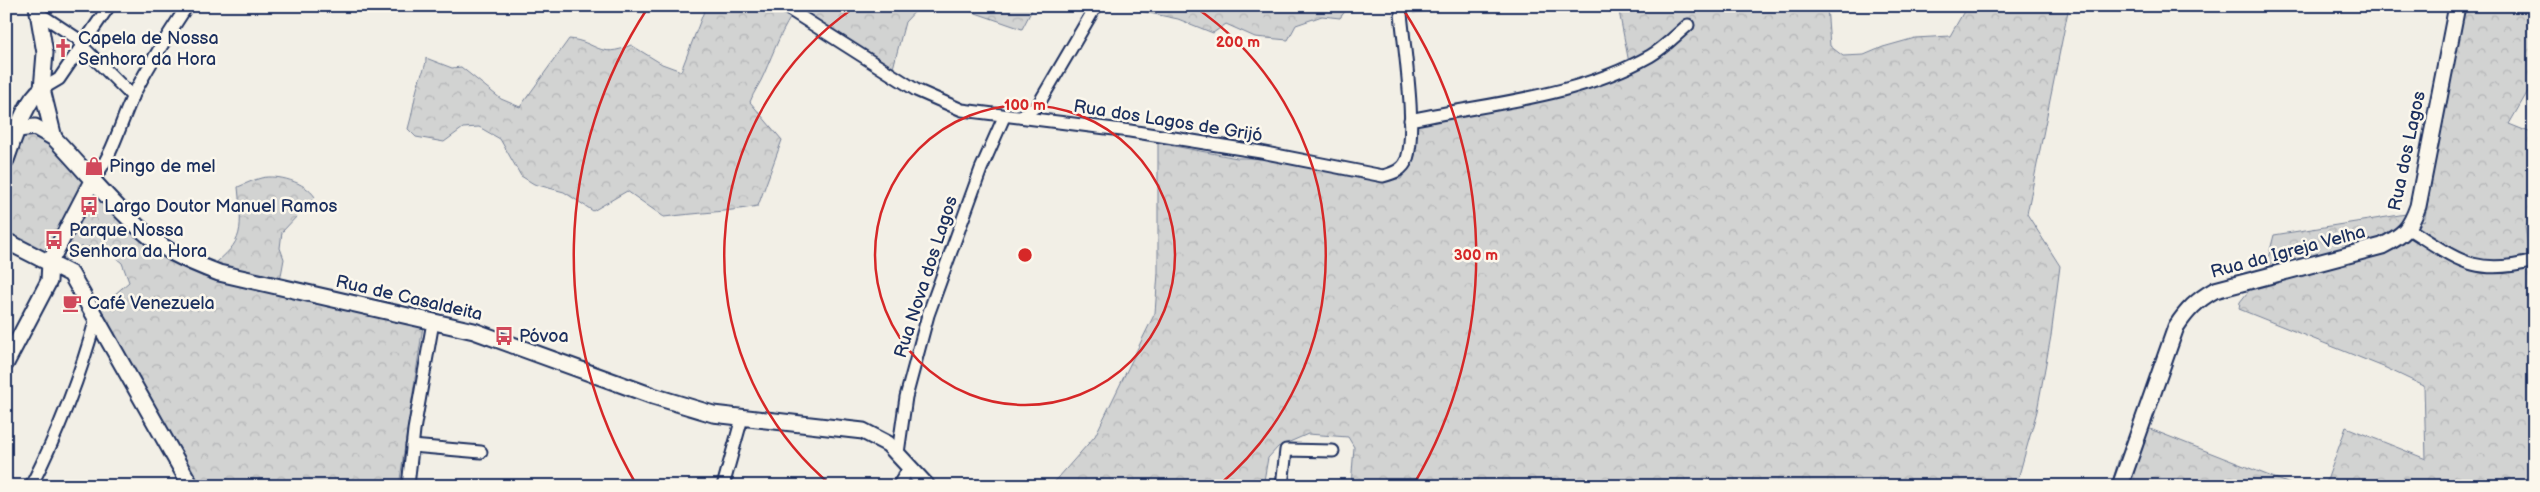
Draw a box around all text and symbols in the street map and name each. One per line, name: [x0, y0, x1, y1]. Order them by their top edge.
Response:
place label: Capela de Nossa Senhora da Hora: [78, 28, 219, 70]
text: 200 m: [1216, 33, 1260, 52]
church icon: Capela de Nossa Senhora da Hora: [52, 37, 74, 59]
street label: Rua dos Lagos: [2384, 89, 2430, 213]
text: 100 m: [1004, 96, 1046, 115]
street label: Rua dos Lagos de Grijó: [1072, 96, 1264, 146]
shop icon: Pingo de mel: [83, 155, 105, 177]
place label: Pingo de mel: [109, 156, 216, 177]
street label: Rua Nova dos Lagos: [890, 193, 962, 361]
bus stop icon: Largo Doutor Manuel Ramos: [78, 195, 100, 217]
place label: Largo Doutor Manuel Ramos: [104, 196, 338, 217]
place label: Parque Nossa Senhora da Hora: [69, 220, 207, 262]
street label: Rua da Igreja Velha: [2208, 221, 2368, 283]
bus stop icon: Parque Nossa Senhora da Hora: [43, 229, 65, 251]
centre of rings: [1016, 246, 1034, 264]
text: 300 m: [1454, 246, 1498, 265]
street label: Rua de Casaldeita: [334, 271, 484, 325]
cafe icon: Café Venezuela: [61, 292, 83, 314]
place label: Café Venezuela: [87, 293, 215, 314]
bus stop icon: Póvoa: [493, 325, 515, 347]
place label: Póvoa: [519, 326, 569, 347]

